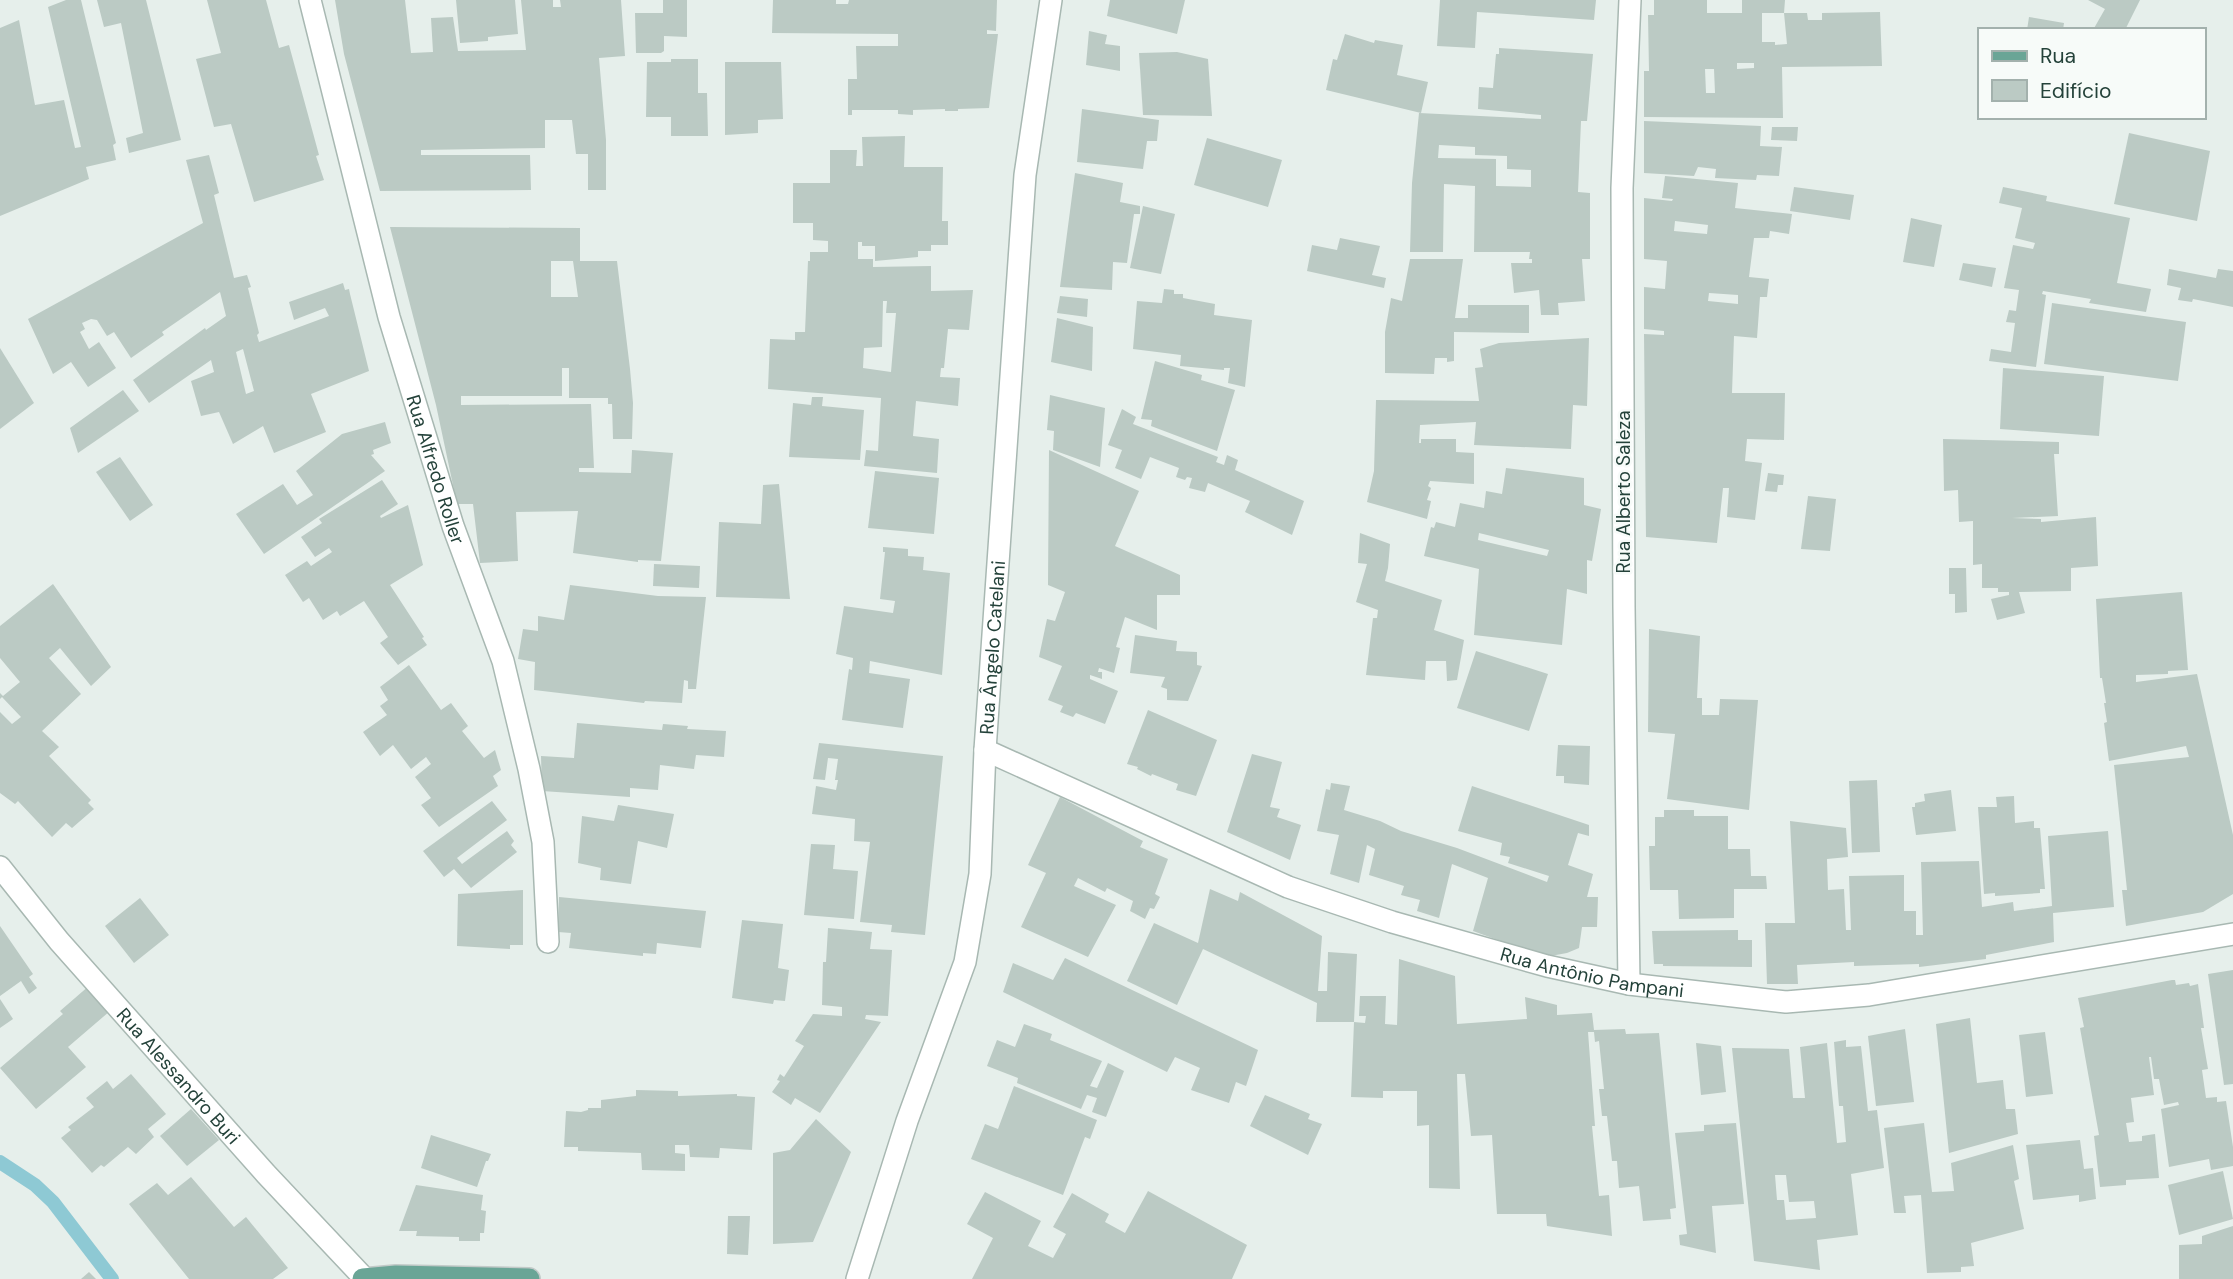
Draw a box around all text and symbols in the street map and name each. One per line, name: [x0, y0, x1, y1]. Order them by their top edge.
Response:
legend: [1978, 28, 2205, 119]
text: Rua: [2040, 42, 2076, 70]
text: Edifício: [2040, 77, 2111, 105]
street label: Rua Alfredo Roller: [401, 392, 471, 548]
street label: Rua Alberto Saleza: [1611, 410, 1636, 574]
street label: Rua Ângelo Catelani: [974, 560, 1011, 736]
street label: Rua Antônio Pampani: [1497, 941, 1685, 1003]
street label: Rua Alessandro Buri: [111, 1003, 246, 1150]

